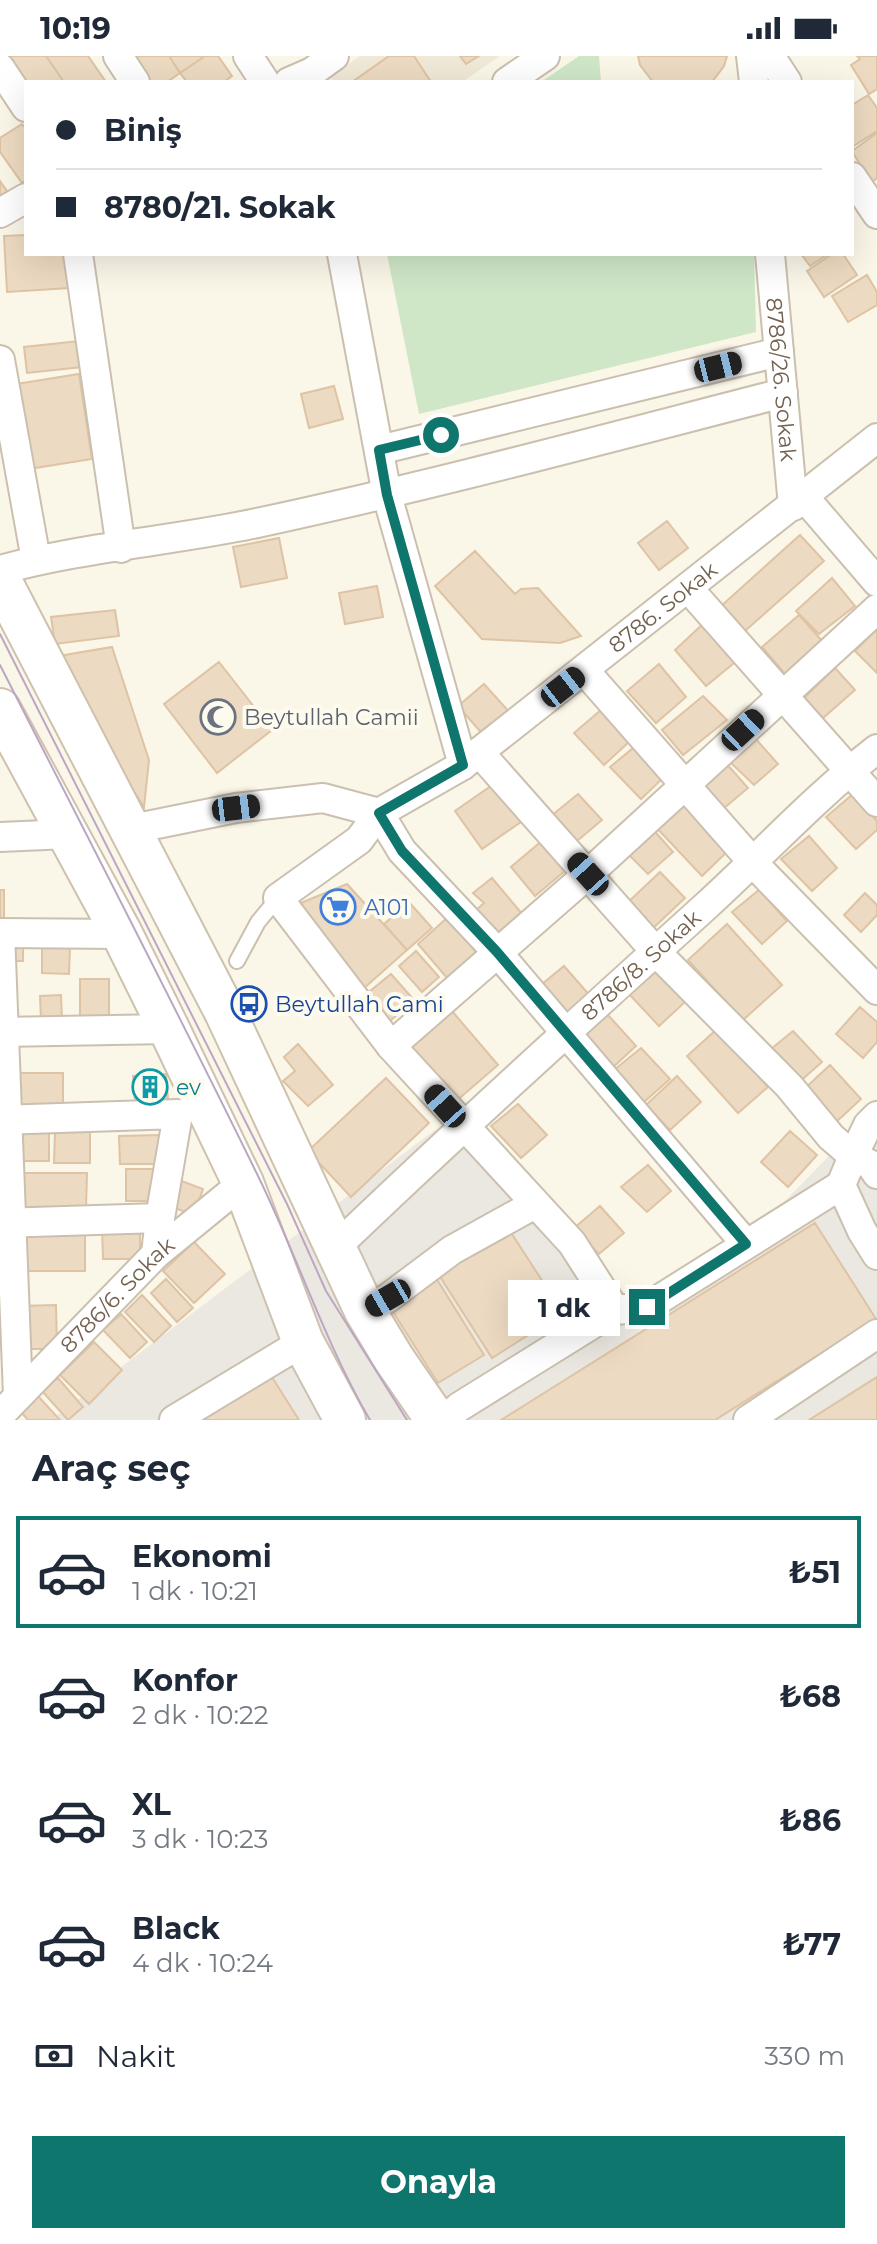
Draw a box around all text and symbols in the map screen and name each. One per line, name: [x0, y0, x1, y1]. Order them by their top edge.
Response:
text: 10:19: [40, 10, 111, 47]
text: Biniş: [104, 112, 182, 149]
text: 8780/21. Sokak: [104, 189, 335, 226]
street label: 8786/26. Sokak: [760, 296, 802, 464]
car: [692, 350, 744, 384]
route start: [423, 417, 459, 453]
street label: 8786. Sokak: [603, 556, 724, 659]
car: [537, 663, 589, 711]
mosque icon: Beytullah Camii: [199, 698, 237, 736]
place label: Beytullah Camii: [244, 704, 419, 731]
car: [717, 705, 769, 755]
car: [211, 793, 261, 823]
car: [563, 848, 613, 900]
supermarket icon: A101: [319, 888, 357, 926]
place label: A101: [364, 894, 409, 921]
street label: 8786/8. Sokak: [576, 904, 707, 1027]
bus stop icon: Beytullah Cami: [230, 985, 268, 1023]
place label: Beytullah Cami: [275, 991, 444, 1018]
building icon: ev: [131, 1068, 169, 1106]
place label: ev: [176, 1074, 201, 1101]
car: [420, 1080, 470, 1132]
street label: 8786/6. Sokak: [55, 1231, 181, 1359]
car: [361, 1276, 415, 1320]
callout: 1 dk: [507, 1279, 619, 1335]
route end: [629, 1289, 665, 1325]
text: 1 dk: [538, 1292, 590, 1324]
text: Araç seç: [32, 1446, 191, 1490]
icon: car: [36, 1536, 108, 1608]
text: Ekonomi: [132, 1538, 272, 1575]
text: ₺51: [789, 1554, 841, 1591]
text: 1 dk · 10:21: [132, 1575, 258, 1607]
icon: car: [36, 1660, 108, 1732]
text: Konfor: [132, 1662, 238, 1699]
text: ₺68: [780, 1678, 841, 1715]
text: 2 dk · 10:22: [132, 1699, 269, 1731]
icon: car: [36, 1784, 108, 1856]
text: XL: [132, 1786, 171, 1823]
text: ₺86: [780, 1802, 841, 1839]
text: 3 dk · 10:23: [132, 1823, 268, 1855]
icon: car: [36, 1908, 108, 1980]
text: Black: [132, 1910, 220, 1947]
text: ₺77: [783, 1926, 841, 1963]
text: 4 dk · 10:24: [132, 1947, 273, 1979]
icon: cash: [32, 2034, 76, 2078]
text: Nakit: [96, 2038, 176, 2075]
text: 330 m: [764, 2040, 845, 2072]
button: Onayla: [32, 2136, 845, 2228]

